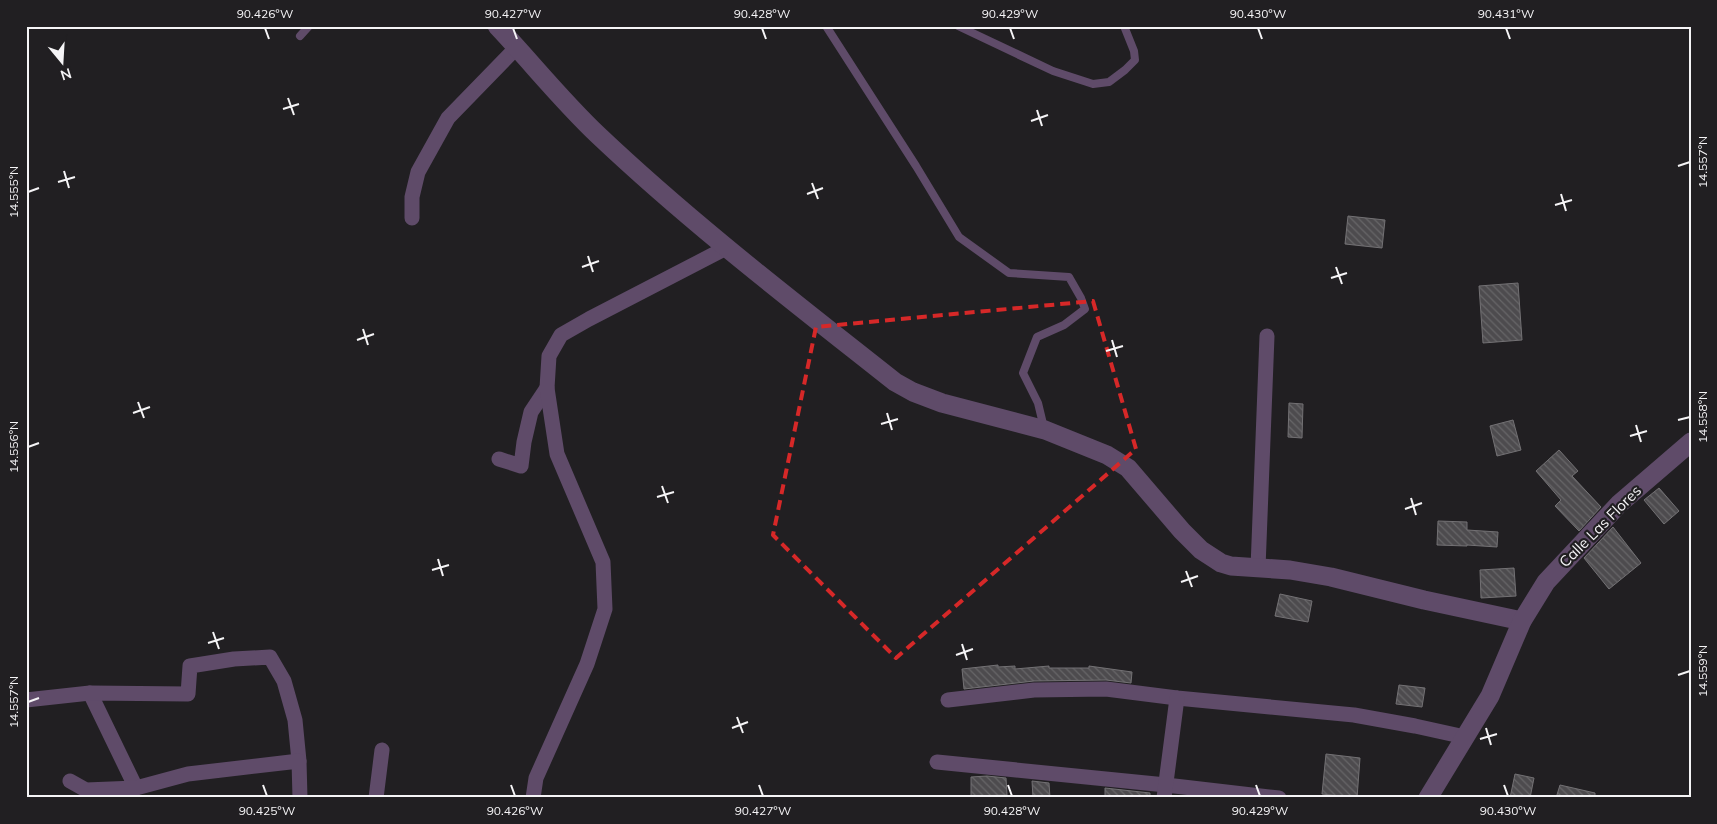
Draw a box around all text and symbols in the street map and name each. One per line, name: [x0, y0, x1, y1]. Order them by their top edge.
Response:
text: 90.426°W: [237, 6, 293, 21]
text: 90.427°W: [485, 6, 541, 21]
text: 90.428°W: [734, 6, 790, 21]
text: 90.429°W: [982, 6, 1038, 21]
text: 90.430°W: [1230, 6, 1286, 21]
text: 90.431°W: [1478, 6, 1534, 21]
north arrow: [38, 38, 88, 88]
text: N: [58, 64, 74, 85]
text: 14.557°N: [1695, 136, 1710, 188]
text: 14.555°N: [6, 166, 21, 218]
text: 14.558°N: [1695, 391, 1710, 443]
text: 14.556°N: [6, 421, 21, 473]
street label: Calle Las Flores: [1555, 481, 1645, 571]
text: 14.559°N: [1695, 645, 1710, 697]
text: 14.557°N: [6, 676, 21, 728]
text: 90.425°W: [239, 803, 295, 818]
text: 90.426°W: [487, 803, 543, 818]
text: 90.427°W: [735, 803, 791, 818]
text: 90.428°W: [984, 803, 1040, 818]
text: 90.429°W: [1232, 803, 1288, 818]
text: 90.430°W: [1480, 803, 1536, 818]

